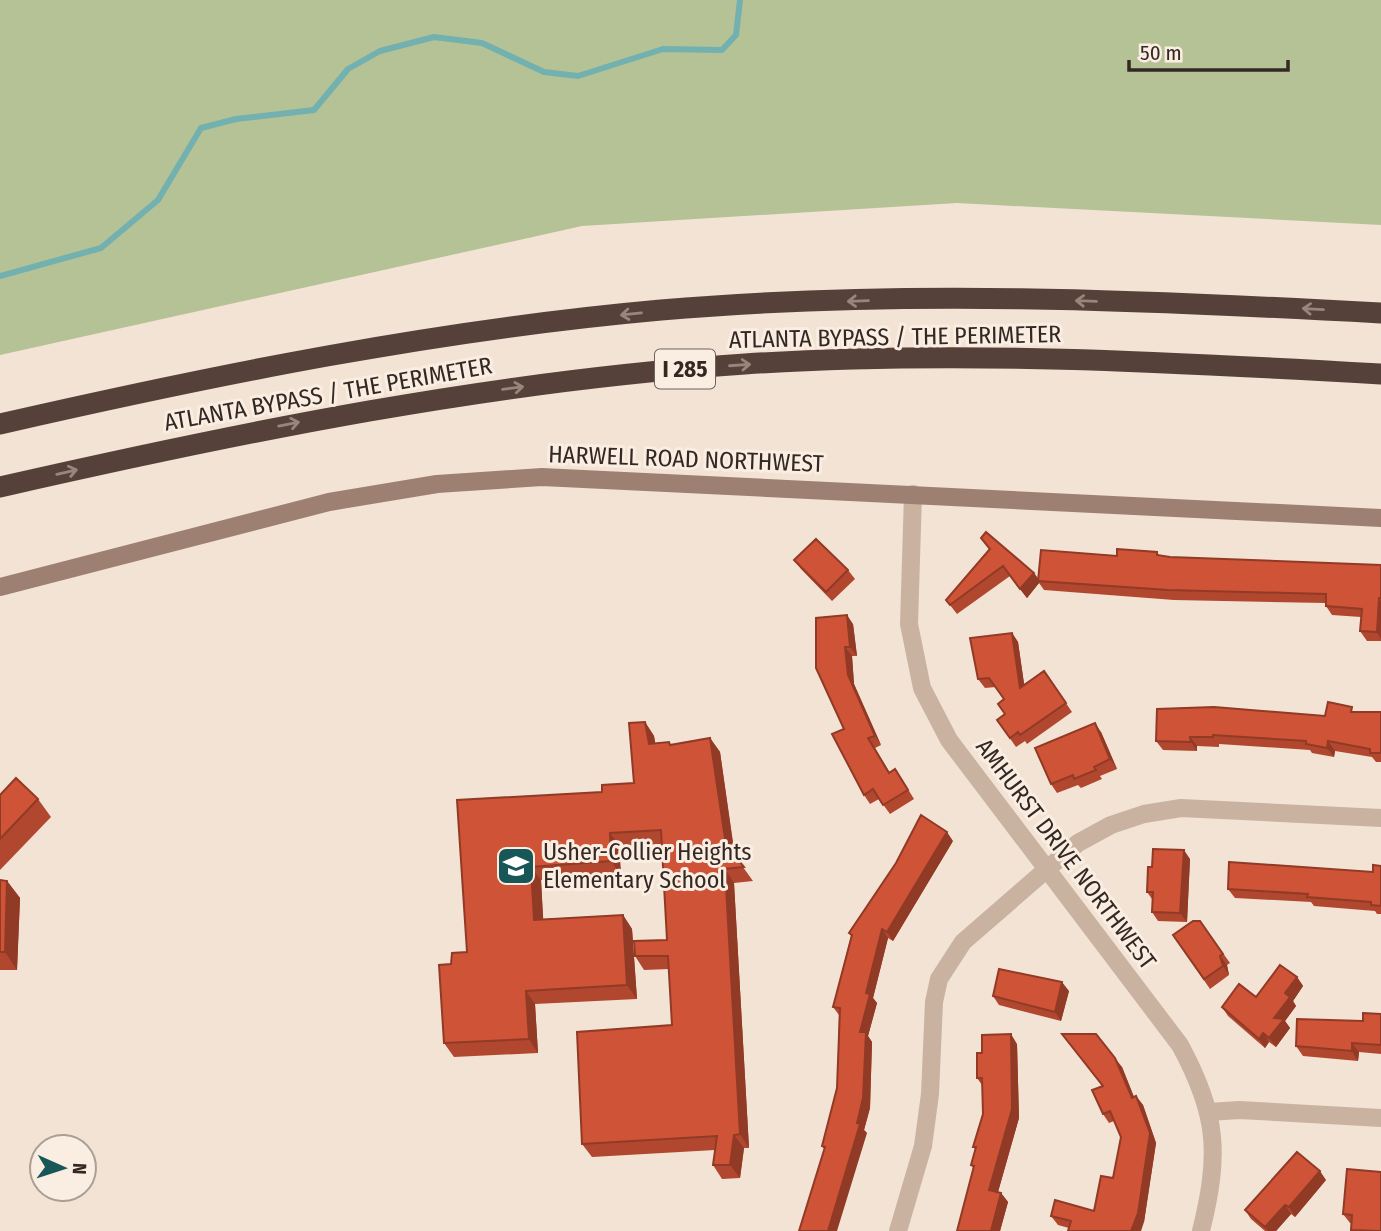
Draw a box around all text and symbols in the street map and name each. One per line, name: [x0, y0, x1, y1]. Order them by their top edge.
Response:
scale bar: [1129, 28, 1288, 72]
text: 50 m: [1140, 40, 1182, 66]
one-way arrow: [847, 294, 870, 307]
one-way arrow: [1074, 294, 1097, 308]
one-way arrow: [1302, 302, 1325, 315]
one-way arrow: [620, 307, 643, 320]
street label: ATLANTA BYPASS / THE PERIMETER: [729, 320, 1061, 354]
road number: I 285: [655, 350, 715, 388]
street label: ATLANTA BYPASS / THE PERIMETER: [162, 351, 494, 437]
one-way arrow: [728, 358, 751, 371]
one-way arrow: [502, 381, 524, 394]
one-way arrow: [277, 417, 300, 430]
street label: HARWELL ROAD NORTHWEST: [548, 440, 824, 478]
one-way arrow: [55, 464, 77, 477]
street label: AMHURST DRIVE NORTHWEST: [970, 733, 1162, 975]
place label: Usher-Collier Heights Elementary School: [543, 838, 752, 894]
school or university icon: Usher-Collier Heights Elementary School: [495, 845, 537, 887]
north arrow: [28, 1133, 98, 1203]
text: N: [68, 1163, 91, 1175]

